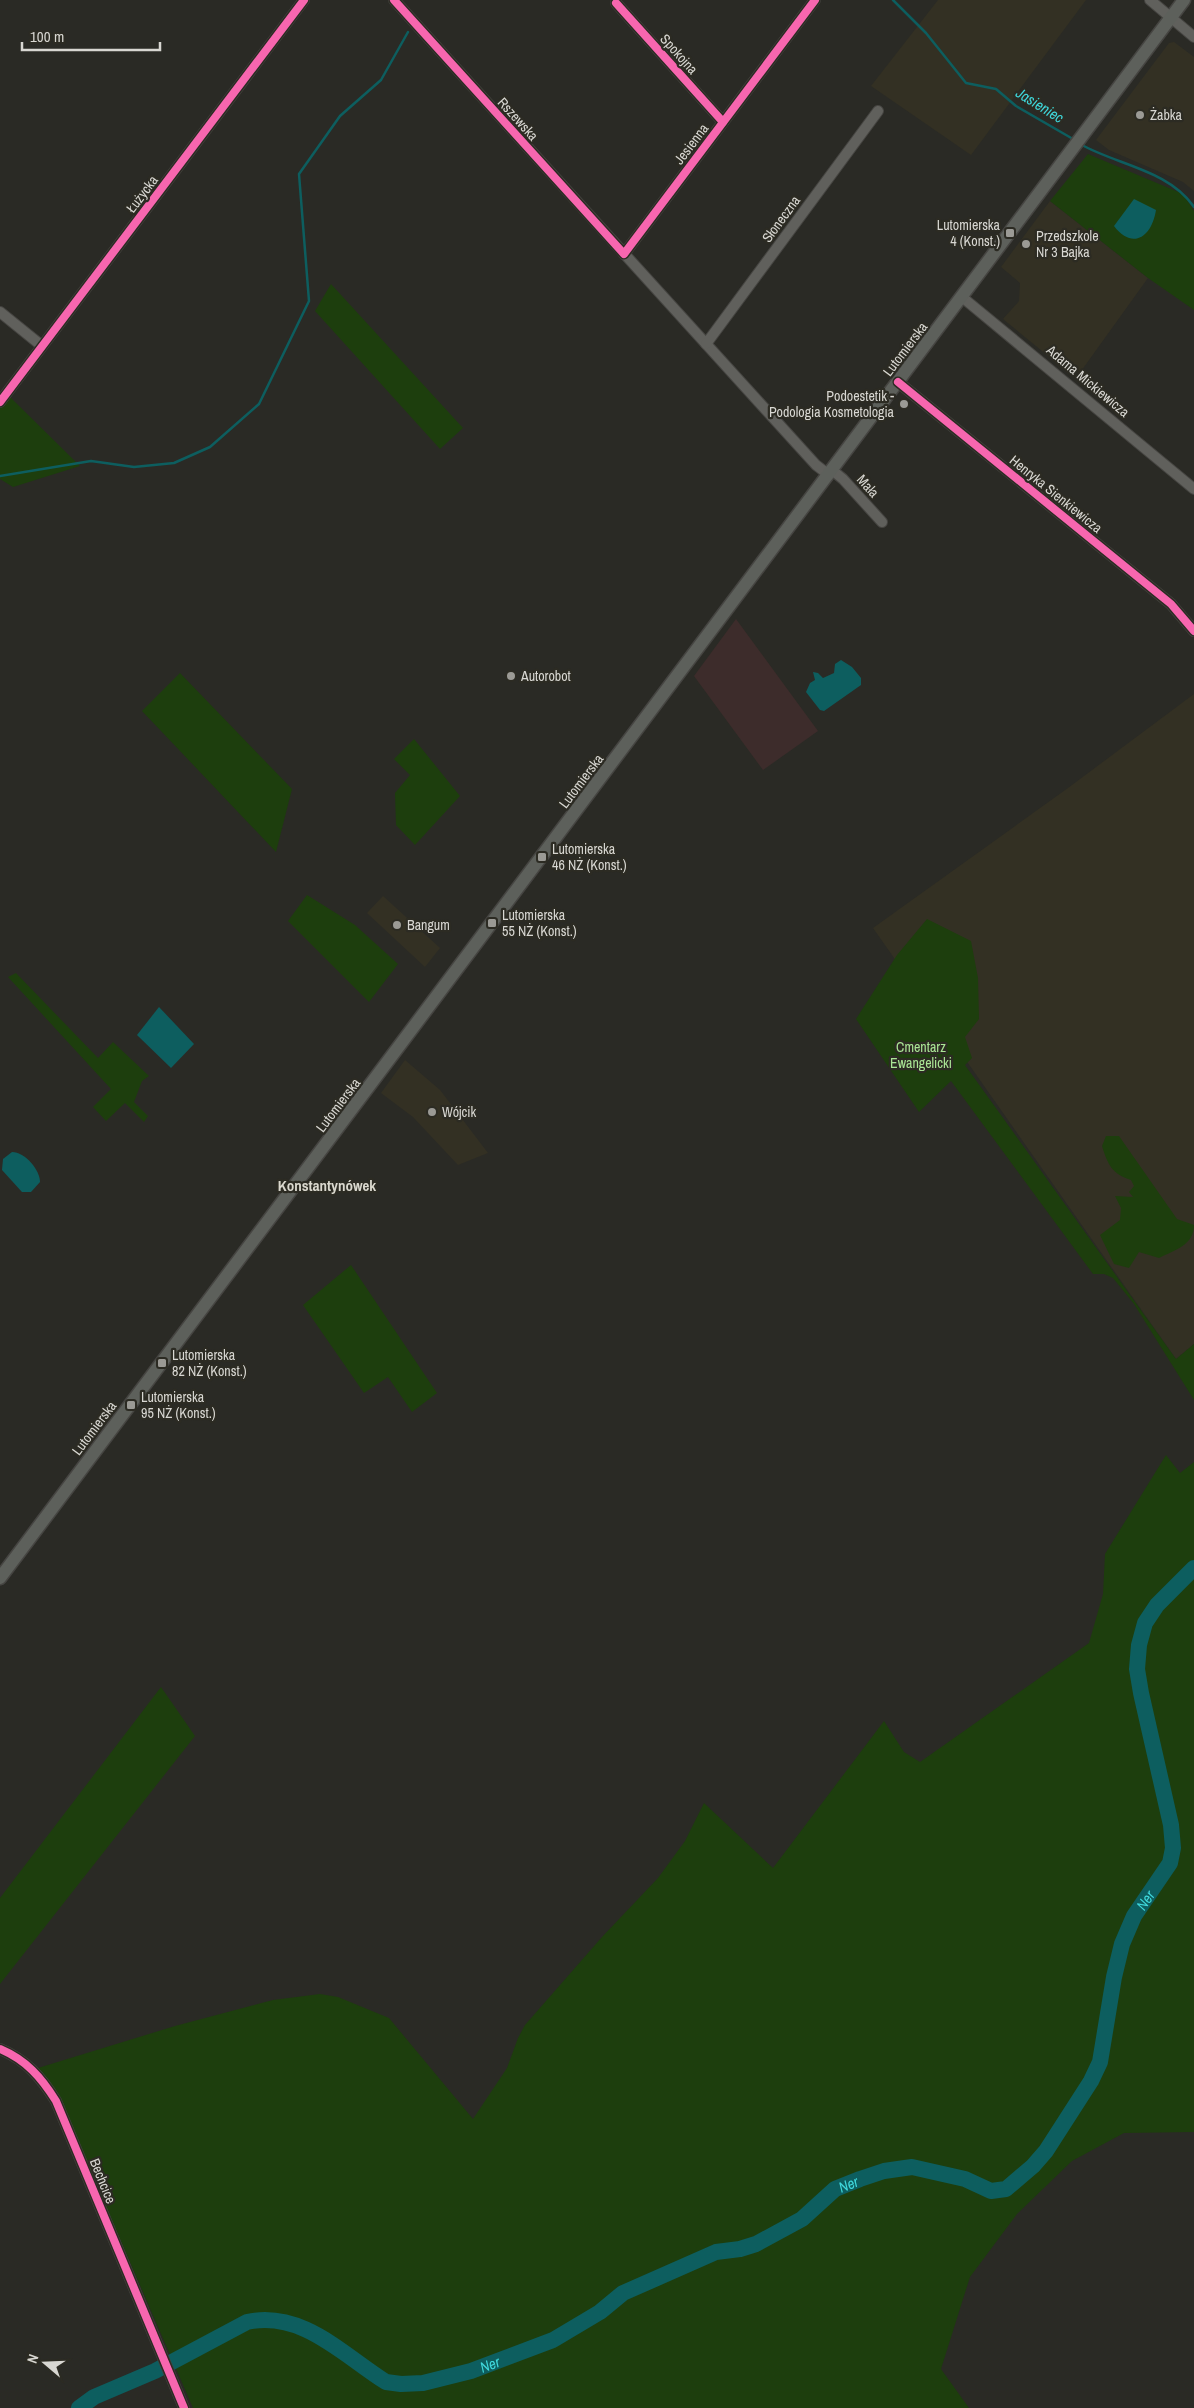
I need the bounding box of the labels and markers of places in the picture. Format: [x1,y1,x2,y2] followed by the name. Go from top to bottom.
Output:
[1150,106,1183,124] place label: Żabka
[1134,109,1146,121] marker: Żabka
[937,216,1001,250] place label: Lutomierska 4 (Konst.)
[1004,227,1016,239] marker: Lutomierska 4 (Konst.)
[1036,227,1099,261] place label: Przedszkole Nr 3 Bajka
[1020,238,1032,250] marker: Przedszkole Nr 3 Bajka
[769,387,895,421] place label: Podoestetik - Podologia Kosmetologia
[898,398,910,410] marker: Podoestetik - Podologia Kosmetologia
[520,667,571,685] place label: Autorobot
[505,670,517,682] marker: Autorobot
[552,840,627,874] place label: Lutomierska 46 NŻ (Konst.)
[536,851,548,863] marker: Lutomierska 46 NŻ (Konst.)
[502,906,577,940] place label: Lutomierska 55 NŻ (Konst.)
[407,916,450,934] place label: Bangum
[486,917,498,929] marker: Lutomierska 55 NŻ (Konst.)
[391,919,403,931] marker: Bangum
[442,1103,477,1121] place label: Wójcik
[426,1106,438,1118] marker: Wójcik
[172,1346,247,1380] place label: Lutomierska 82 NŻ (Konst.)
[156,1357,168,1369] marker: Lutomierska 82 NŻ (Konst.)
[141,1388,216,1422] place label: Lutomierska 95 NŻ (Konst.)
[125,1399,137,1411] marker: Lutomierska 95 NŻ (Konst.)

